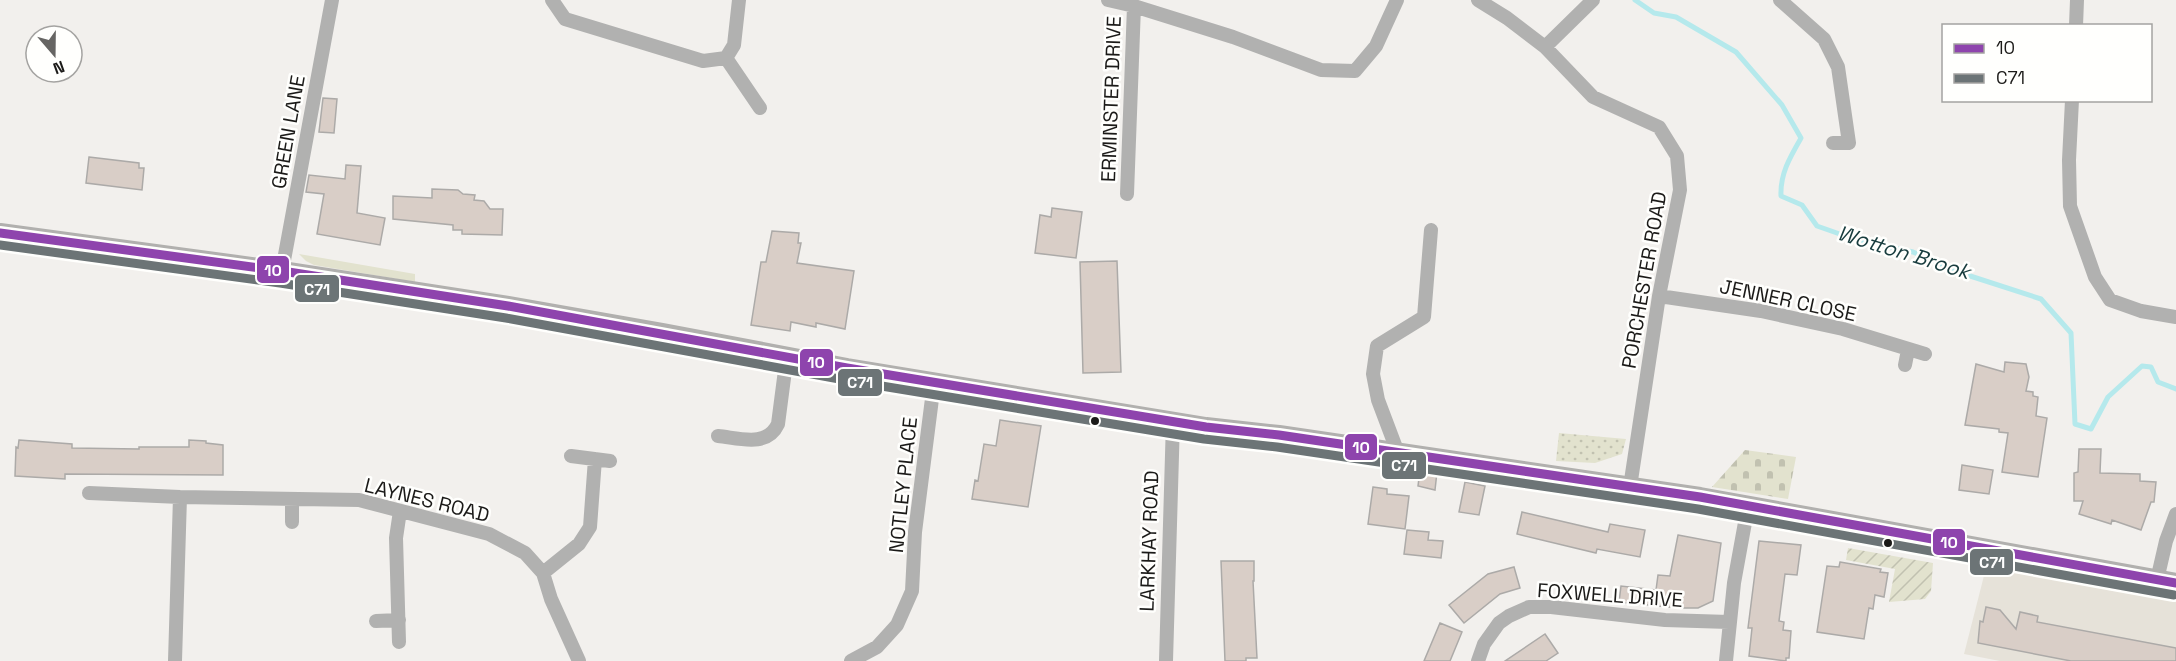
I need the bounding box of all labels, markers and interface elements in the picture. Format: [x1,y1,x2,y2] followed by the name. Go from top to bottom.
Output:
[1095,16,1127,182] street label: ERMINSTER DRIVE
[24,24,84,84] north arrow
[1942,24,2152,102] legend
[1996,36,2015,59] text: 10
[50,56,68,79] text: N
[1996,66,2025,89] text: C71
[265,73,311,191] street label: GREEN LANE
[1616,189,1672,371] street label: PORCHESTER ROAD
[1834,219,1976,286] water label: Wotton Brook
[256,255,290,284] line badge: 10
[264,260,282,281] text: 10
[1717,273,1859,327] street label: JENNER CLOSE
[294,274,340,303] line badge: C71
[304,279,330,300] text: C71
[799,348,834,377] line badge: 10
[807,352,825,373] text: 10
[837,368,883,397] line badge: C71
[847,372,873,393] text: C71
[1089,415,1101,427] unlabelled marker
[883,416,923,554] street label: NOTLEY PLACE
[1344,433,1378,461] line badge: 10
[1352,437,1370,458] text: 10
[1381,451,1427,480] line badge: C71
[1391,455,1417,476] text: C71
[1134,470,1164,612] street label: LARKHAY ROAD
[362,472,492,528] street label: LAYNES ROAD
[1932,528,1966,556] line badge: 10
[1940,532,1958,553] text: 10
[1882,537,1894,549] unlabelled marker
[1969,548,2014,576] line badge: C71
[1979,552,2005,573] text: C71
[1536,577,1684,613] street label: FOXWELL DRIVE

